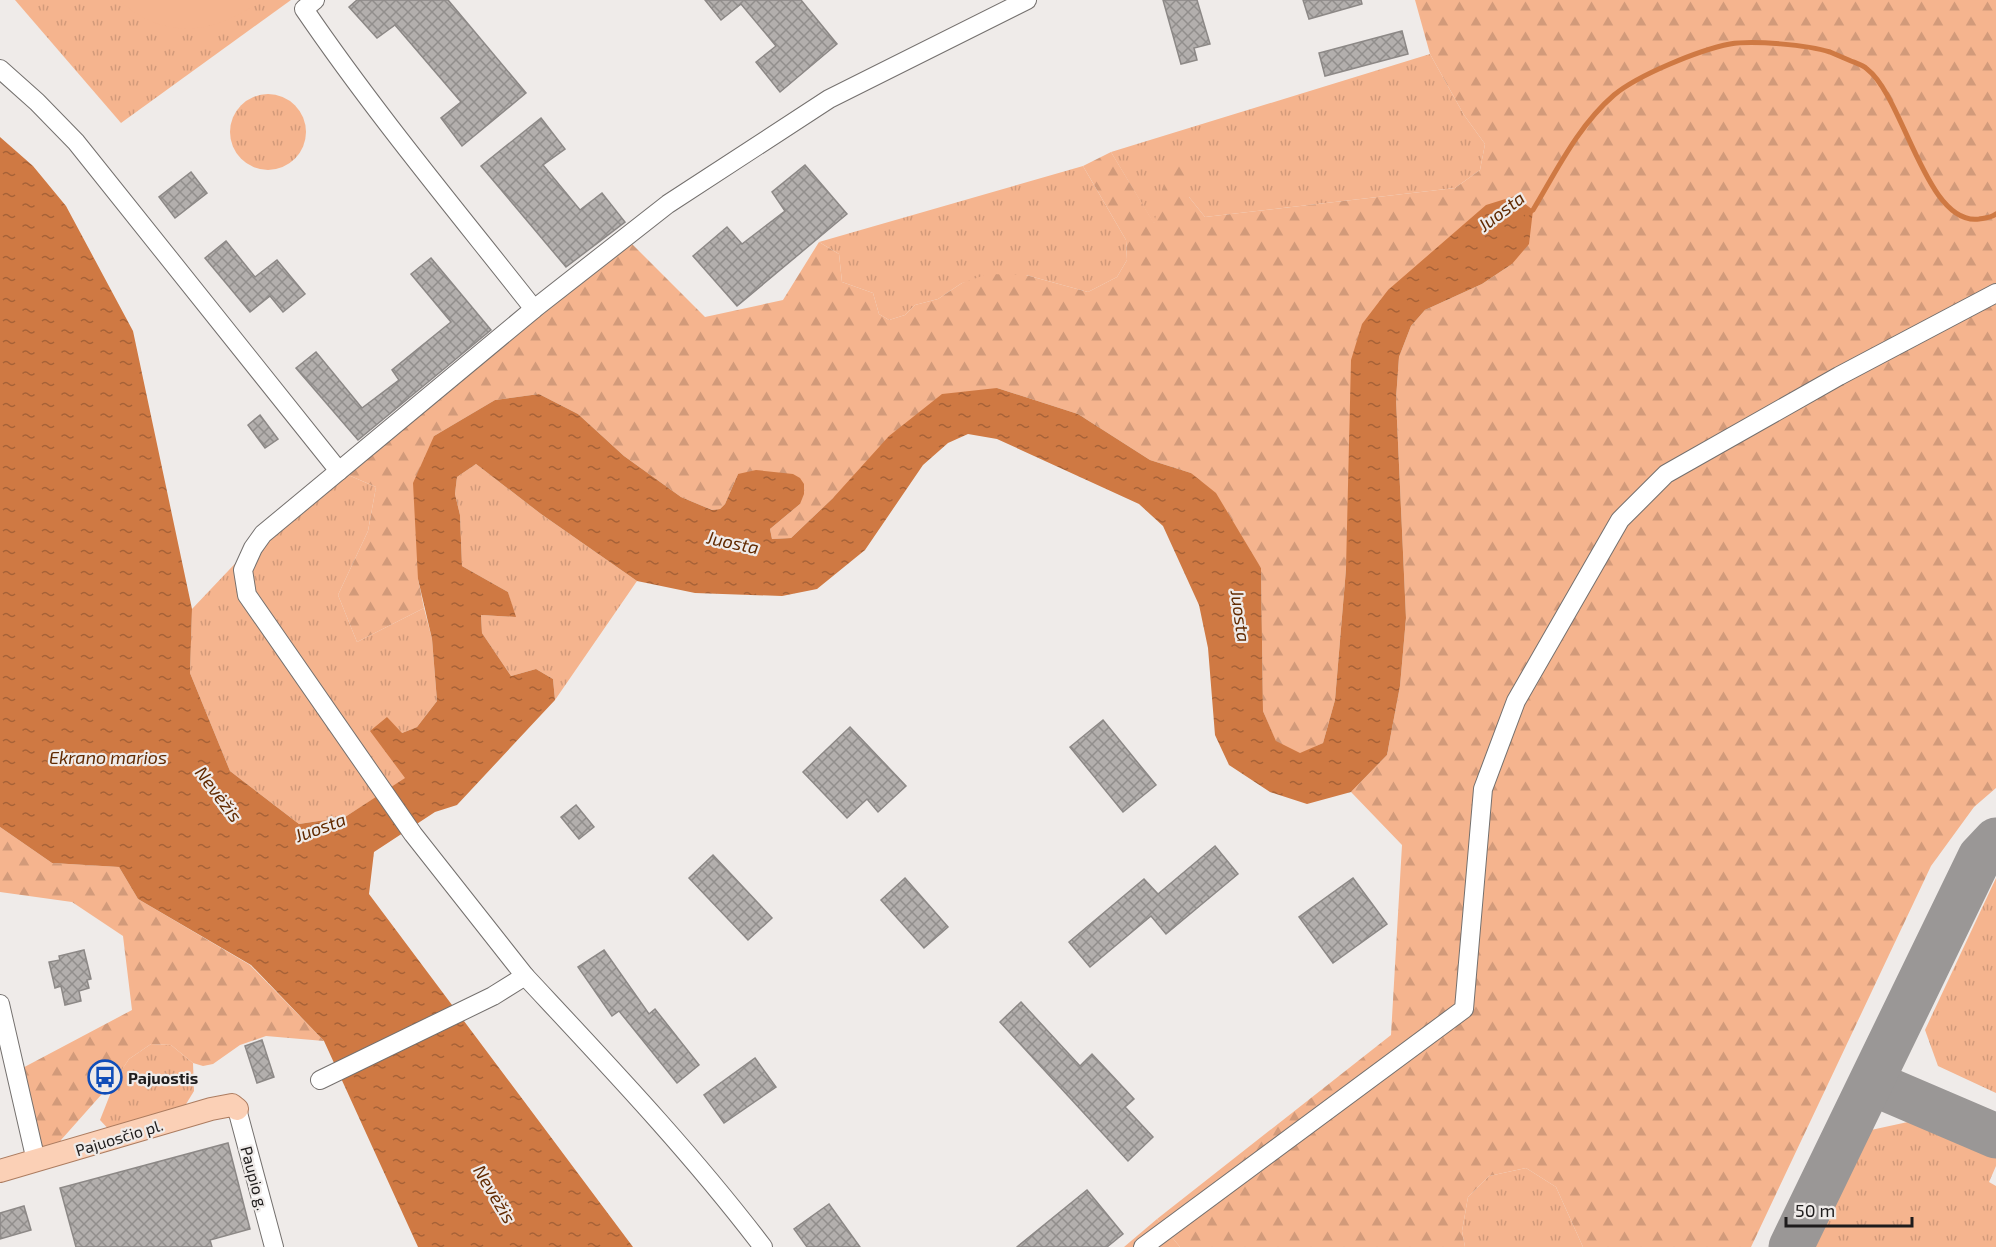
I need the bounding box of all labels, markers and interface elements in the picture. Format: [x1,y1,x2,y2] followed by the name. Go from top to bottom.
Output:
[1473,186,1529,236] water label: Juosta
[704,526,761,558] water label: Juosta
[1226,587,1256,644] water label: Juosta
[49,746,167,768] water label: Ekrano marios
[191,762,247,826] water label: Nevėžis
[291,808,349,847] water label: Juosta
[87,1059,123,1095] bus stop icon: Pajuostis
[128,1068,198,1087] place label: Pajuostis
[73,1115,165,1160] street label: Pajuosčio pl.
[237,1144,273,1212] street label: Paupio g.
[469,1161,521,1227] water label: Nevėžis
[1786,1190,1912,1228] scale bar
[1795,1199,1835,1221] text: 50 m

